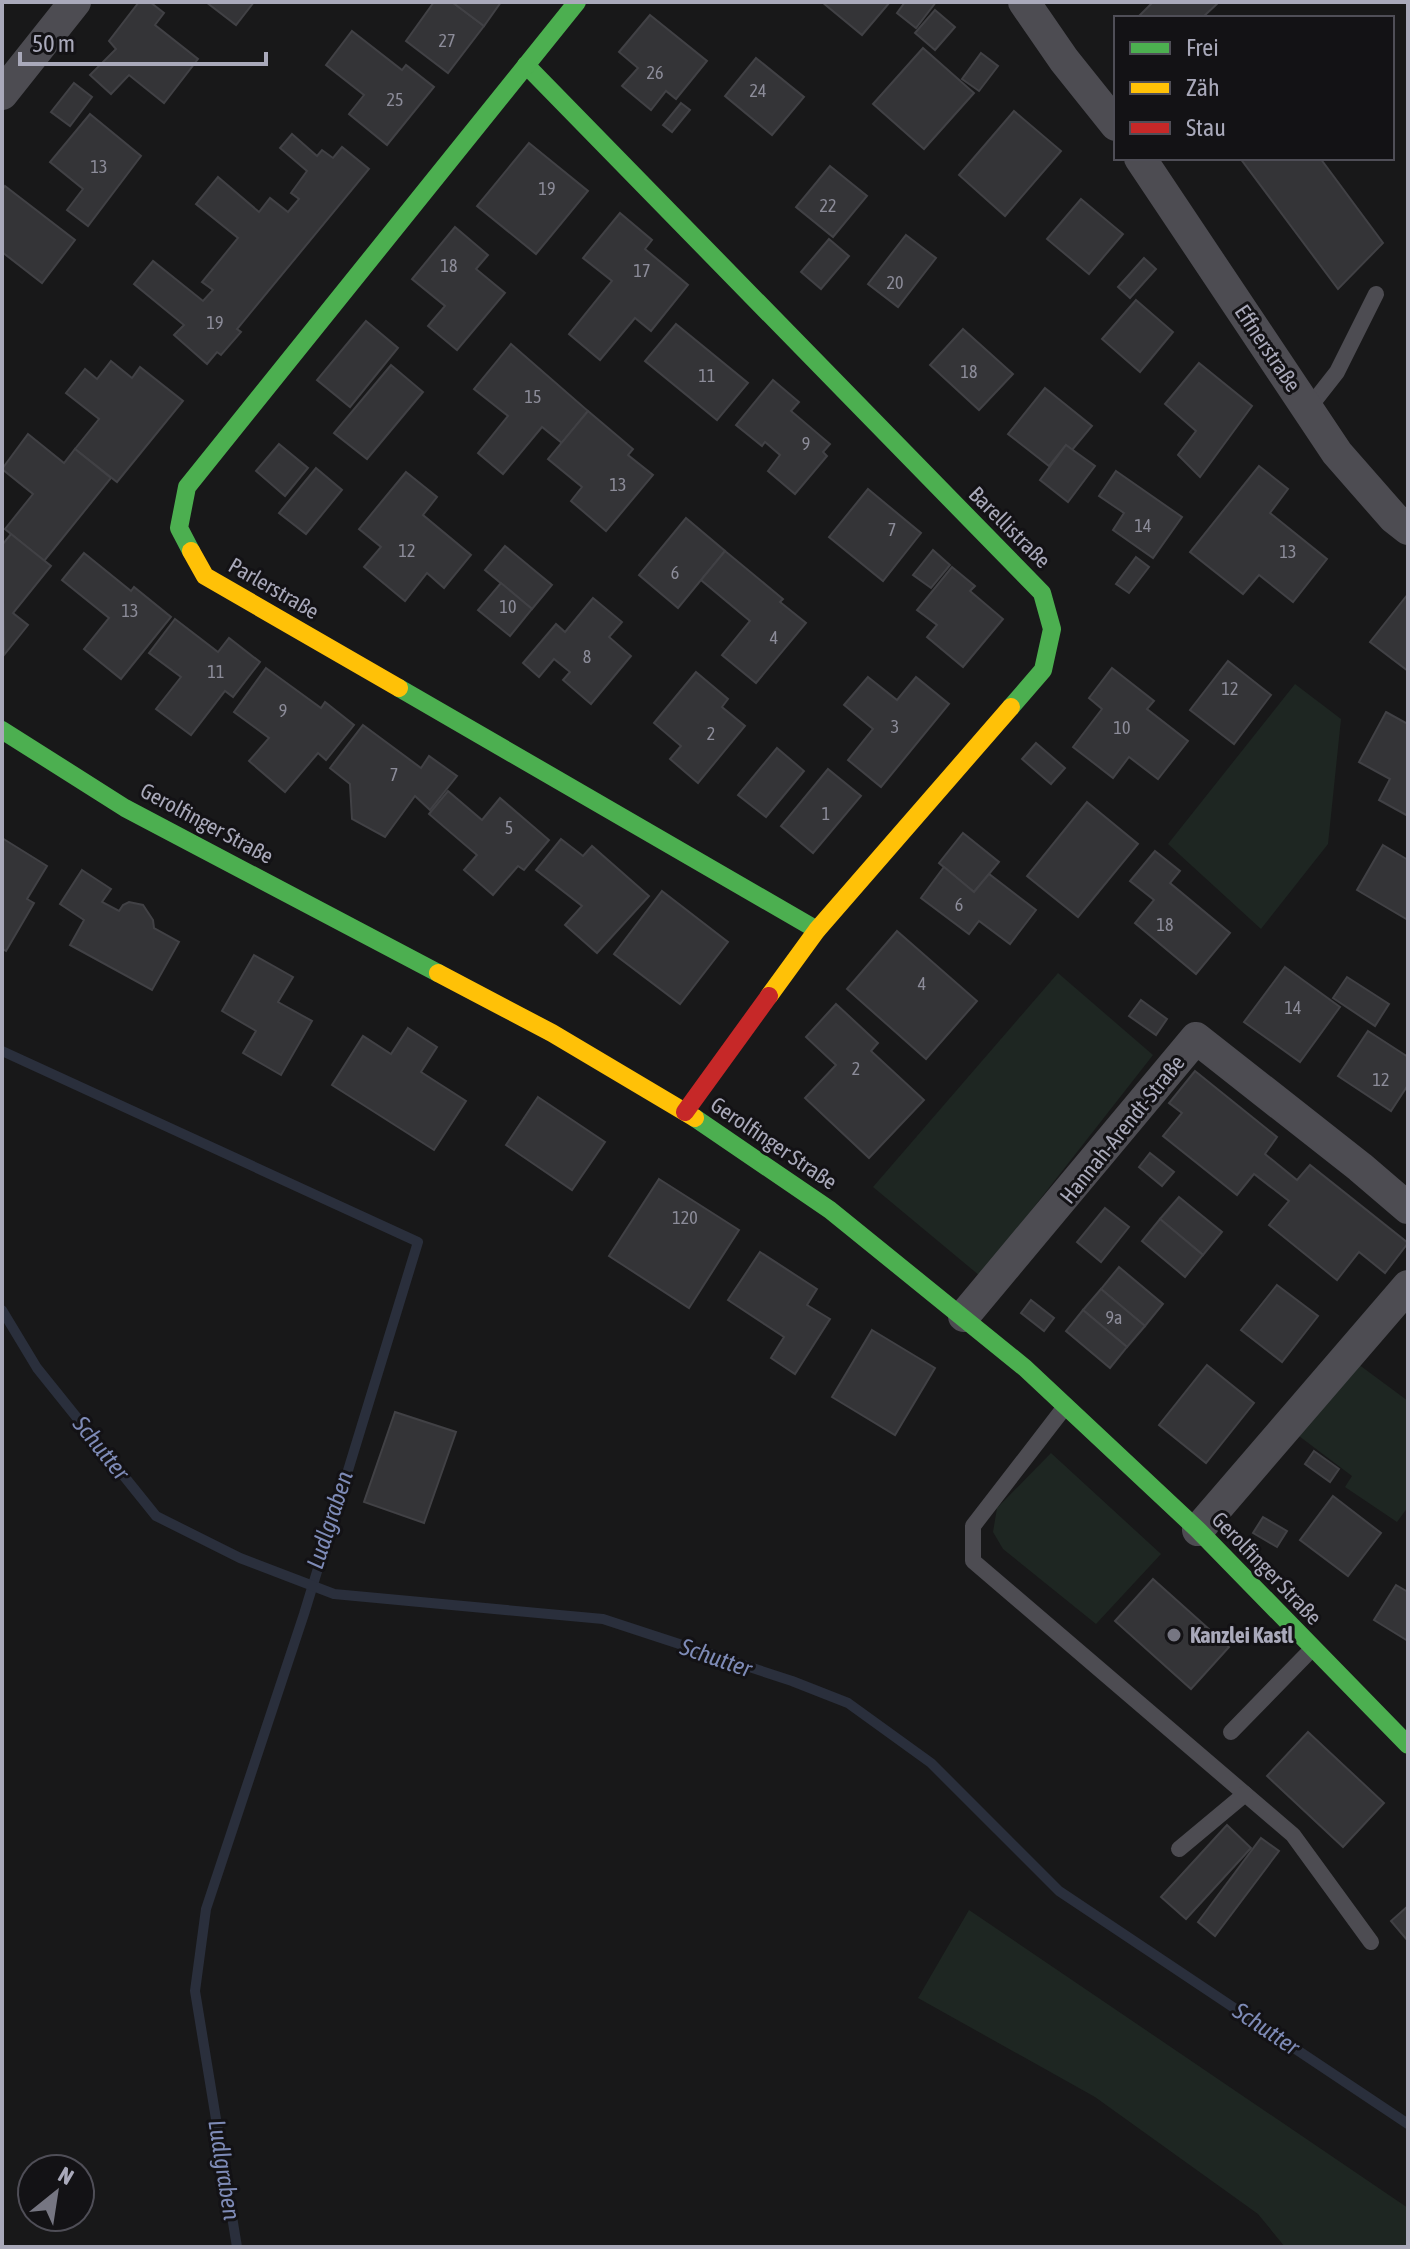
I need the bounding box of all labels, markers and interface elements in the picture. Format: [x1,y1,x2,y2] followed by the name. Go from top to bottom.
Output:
[20,16,266,66] scale bar
[1114,16,1394,160] legend
[32,30,75,57] text: 50 m
[439,30,455,51] house number: 27
[1186,34,1219,61] text: Frei
[647,62,663,83] house number: 26
[1186,74,1220,101] text: Zäh
[750,80,766,101] house number: 24
[387,89,403,110] house number: 25
[1186,114,1226,141] text: Stau
[91,156,107,177] house number: 13
[539,178,555,199] house number: 19
[820,195,836,216] house number: 22
[441,255,457,276] house number: 18
[634,260,650,281] house number: 17
[887,272,903,293] house number: 20
[1229,300,1307,396] street label: Effnerstraße
[207,312,223,333] house number: 19
[961,361,977,382] house number: 18
[699,365,715,386] house number: 11
[525,386,541,407] house number: 15
[802,433,810,454] house number: 9
[610,474,626,495] house number: 13
[964,481,1056,573] street label: Barellistraße
[1135,515,1151,536] house number: 14
[888,519,896,540] house number: 7
[399,540,415,561] house number: 12
[1280,541,1296,562] house number: 13
[224,552,324,624] street label: Parlerstraße
[671,562,679,583] house number: 6
[500,596,516,617] house number: 10
[122,600,138,621] house number: 13
[770,627,778,648] house number: 4
[583,646,591,667] house number: 8
[208,661,224,682] house number: 11
[1222,678,1238,699] house number: 12
[279,700,287,721] house number: 9
[891,716,899,737] house number: 3
[1114,717,1130,738] house number: 10
[707,723,715,744] house number: 2
[390,764,398,785] house number: 7
[136,777,278,869] street label: Gerolfinger Straße
[822,803,830,824] house number: 1
[505,817,513,838] house number: 5
[955,894,963,915] house number: 6
[1157,914,1173,935] house number: 18
[918,973,926,994] house number: 4
[1285,997,1301,1018] house number: 14
[1054,1050,1190,1208] street label: Hannah-Arendt-Straße
[852,1058,860,1079] house number: 2
[1373,1069,1389,1090] house number: 12
[706,1091,842,1195] street label: Gerolfinger Straße
[672,1207,698,1228] house number: 120
[1106,1307,1122,1328] house number: 9a
[67,1410,136,1486] water label: Schutter
[301,1467,358,1572] water label: Ludlgraben
[1207,1506,1327,1630] street label: Gerolfinger Straße
[1190,1622,1295,1648] place label: Kanzlei Kastl
[1165,1626,1183,1644] marker: Kanzlei Kastl
[676,1632,756,1683] water label: Schutter
[1227,1996,1305,2061] water label: Schutter
[203,2118,246,2222] water label: Ludlgraben
[16,2153,96,2233] north arrow
[54,2161,78,2190] text: N

